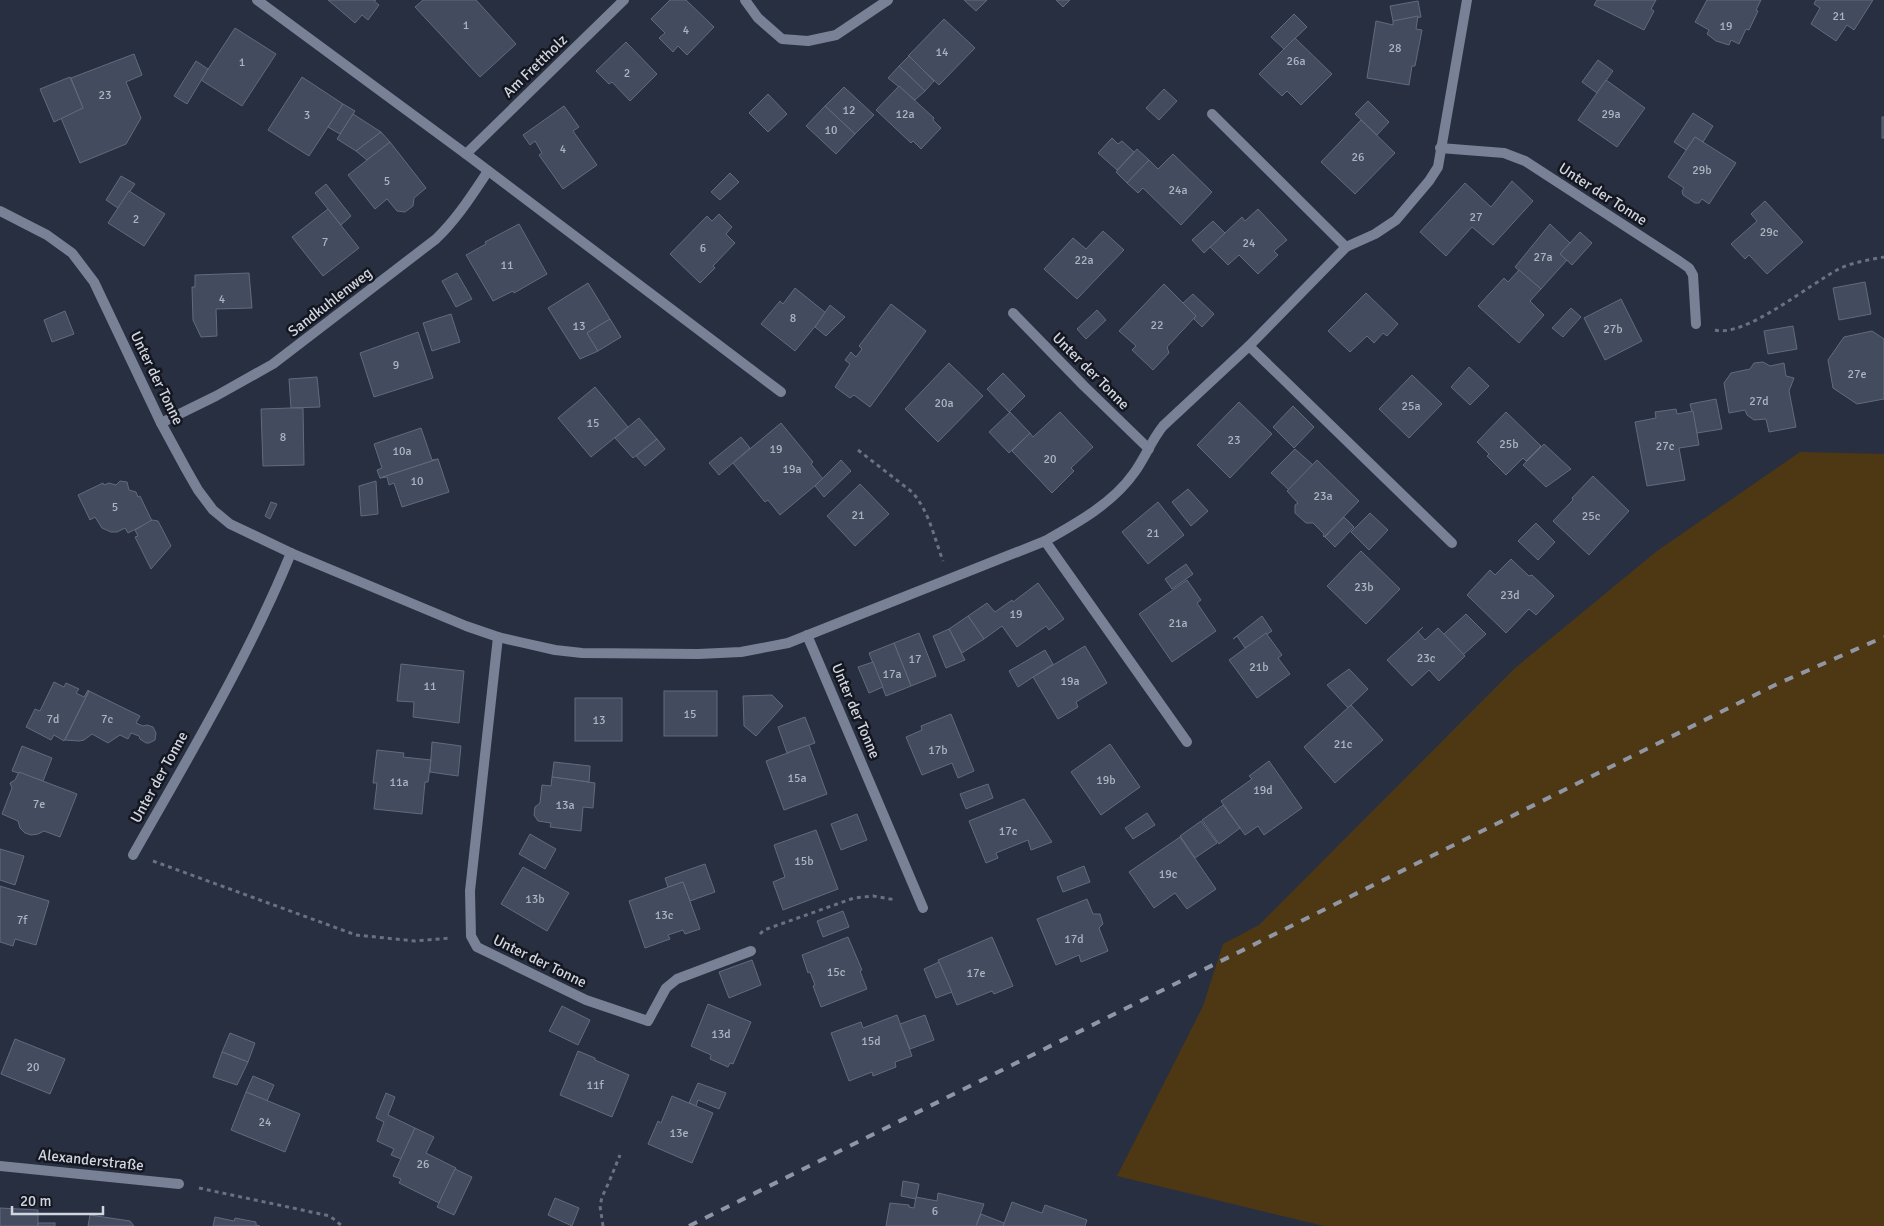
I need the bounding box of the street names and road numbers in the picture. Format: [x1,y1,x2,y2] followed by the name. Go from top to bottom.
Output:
[499,31,571,101] street label: Am Frettholz
[1555,159,1651,229] street label: Unter der Tonne
[284,264,376,340] street label: Sandkuhlenweg
[127,328,187,428] street label: Unter der Tonne
[1049,329,1133,413] street label: Unter der Tonne
[828,661,884,761] street label: Unter der Tonne
[126,728,192,826] street label: Unter der Tonne
[490,931,590,991] street label: Unter der Tonne
[37,1146,145,1174] street label: Alexanderstraße

